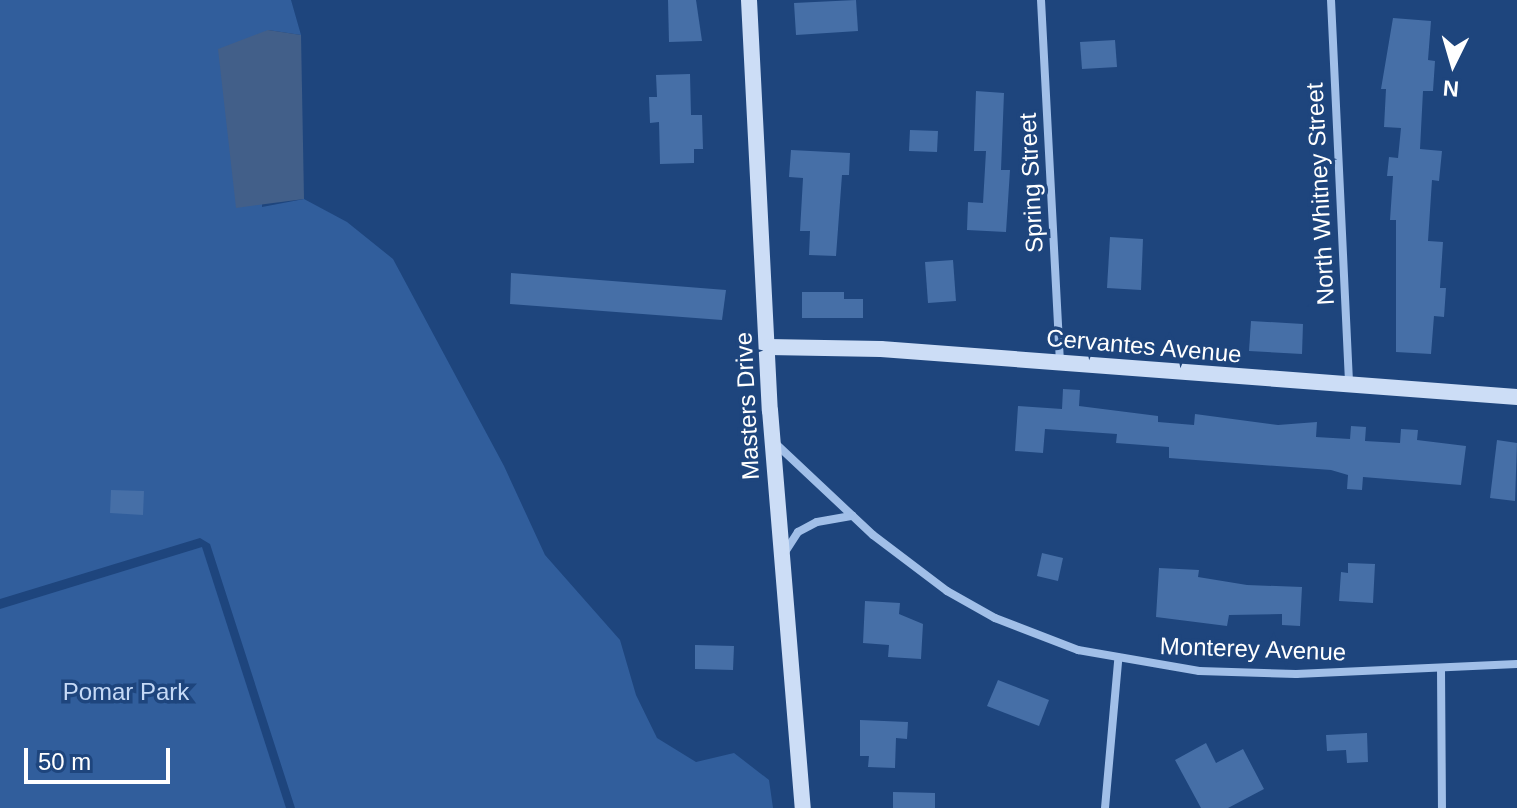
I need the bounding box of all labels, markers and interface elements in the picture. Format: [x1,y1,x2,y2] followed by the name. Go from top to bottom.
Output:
[1413,24,1493,104] north arrow
[1442,75,1460,102] text: N
[1300,82,1340,306] street label: North Whitney Street
[1013,112,1049,254] street label: Spring Street
[1045,323,1243,369] street label: Cervantes Avenue
[729,331,765,481] street label: Masters Drive
[1159,631,1347,667] street label: Monterey Avenue
[63,678,189,706] park label: Pomar Park
[28,732,174,782] scale bar
[38,748,91,775] text: 50 m

